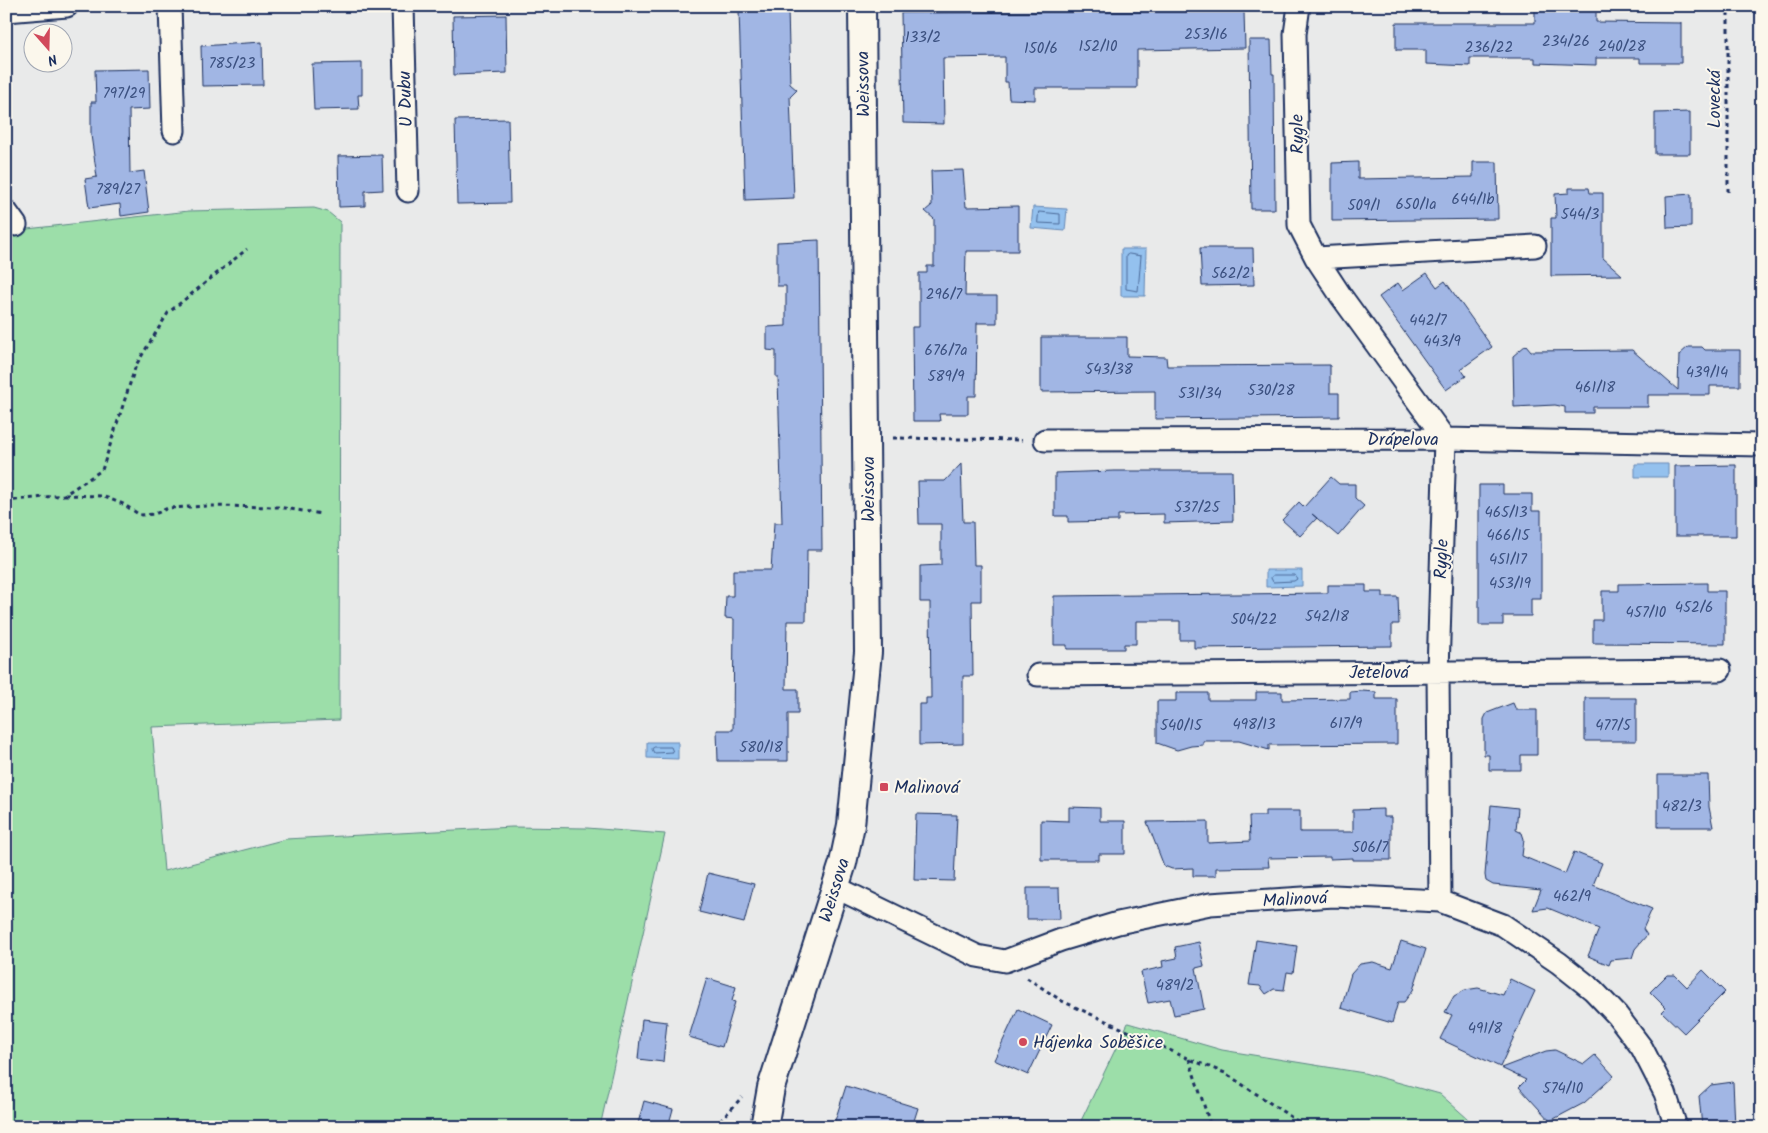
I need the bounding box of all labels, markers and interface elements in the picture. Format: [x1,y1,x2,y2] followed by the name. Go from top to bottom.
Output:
[22,22,72,72] north arrow
[1184,23,1228,47] house number: 253/16
[905,26,941,50] house number: 133/2
[1542,30,1590,54] house number: 234/26
[1078,35,1118,59] house number: 152/10
[1598,35,1647,59] house number: 240/28
[1465,36,1513,60] house number: 236/22
[1024,37,1058,61] house number: 150/6
[44,47,60,71] text: N
[849,51,880,117] street label: Weissova
[209,52,256,76] house number: 785/23
[1701,68,1730,128] street label: Lovecká
[391,70,422,128] street label: U Dubu
[103,82,146,106] house number: 797/29
[1284,114,1313,154] street label: Rygle
[96,178,141,202] house number: 789/27
[1452,188,1495,212] house number: 644/1b
[1396,193,1436,217] house number: 650/1a
[1348,194,1381,218] house number: 509/1
[1561,203,1600,227] house number: 544/3
[1211,262,1251,286] house number: 562/2
[926,283,963,307] house number: 296/7
[1409,309,1448,333] house number: 442/7
[1423,330,1462,354] house number: 443/9
[925,339,967,363] house number: 676/7a
[1085,358,1134,382] house number: 543/38
[1686,361,1728,385] house number: 439/14
[927,365,965,389] house number: 589/9
[1575,376,1616,400] house number: 461/18
[1247,379,1296,403] house number: 530/28
[1178,382,1222,406] house number: 531/34
[1367,426,1439,455] street label: Drápelova
[855,456,884,522] street label: Weissova
[1174,496,1221,520] house number: 537/25
[1484,501,1528,525] house number: 465/13
[1486,524,1530,548] house number: 466/15
[1427,539,1458,580] street label: Rygle
[1489,548,1528,572] house number: 451/17
[1489,572,1532,596] house number: 453/19
[1675,596,1713,620] house number: 452/6
[1626,601,1667,625] house number: 457/10
[1305,605,1350,629] house number: 542/18
[1231,608,1277,632] house number: 504/22
[1349,659,1411,688] street label: Jetelová
[1330,712,1363,736] house number: 617/9
[1232,713,1276,737] house number: 498/13
[1160,714,1203,738] house number: 540/15
[1595,714,1632,738] house number: 477/5
[739,736,784,760] house number: 580/18
[894,774,961,803] place label: Malinová
[878,781,890,793] marker: Malinová
[1662,795,1702,819] house number: 482/3
[1352,836,1389,860] house number: 506/7
[812,855,859,926] street label: Weissova
[1262,884,1330,917] street label: Malinová
[1553,885,1592,909] house number: 462/9
[1156,974,1194,998] house number: 489/2
[1468,1017,1503,1041] house number: 491/8
[1033,1029,1163,1058] place label: Hájenka Soběšice
[1017,1036,1029,1048] marker: Hájenka Soběšice
[1543,1077,1584,1101] house number: 574/10

